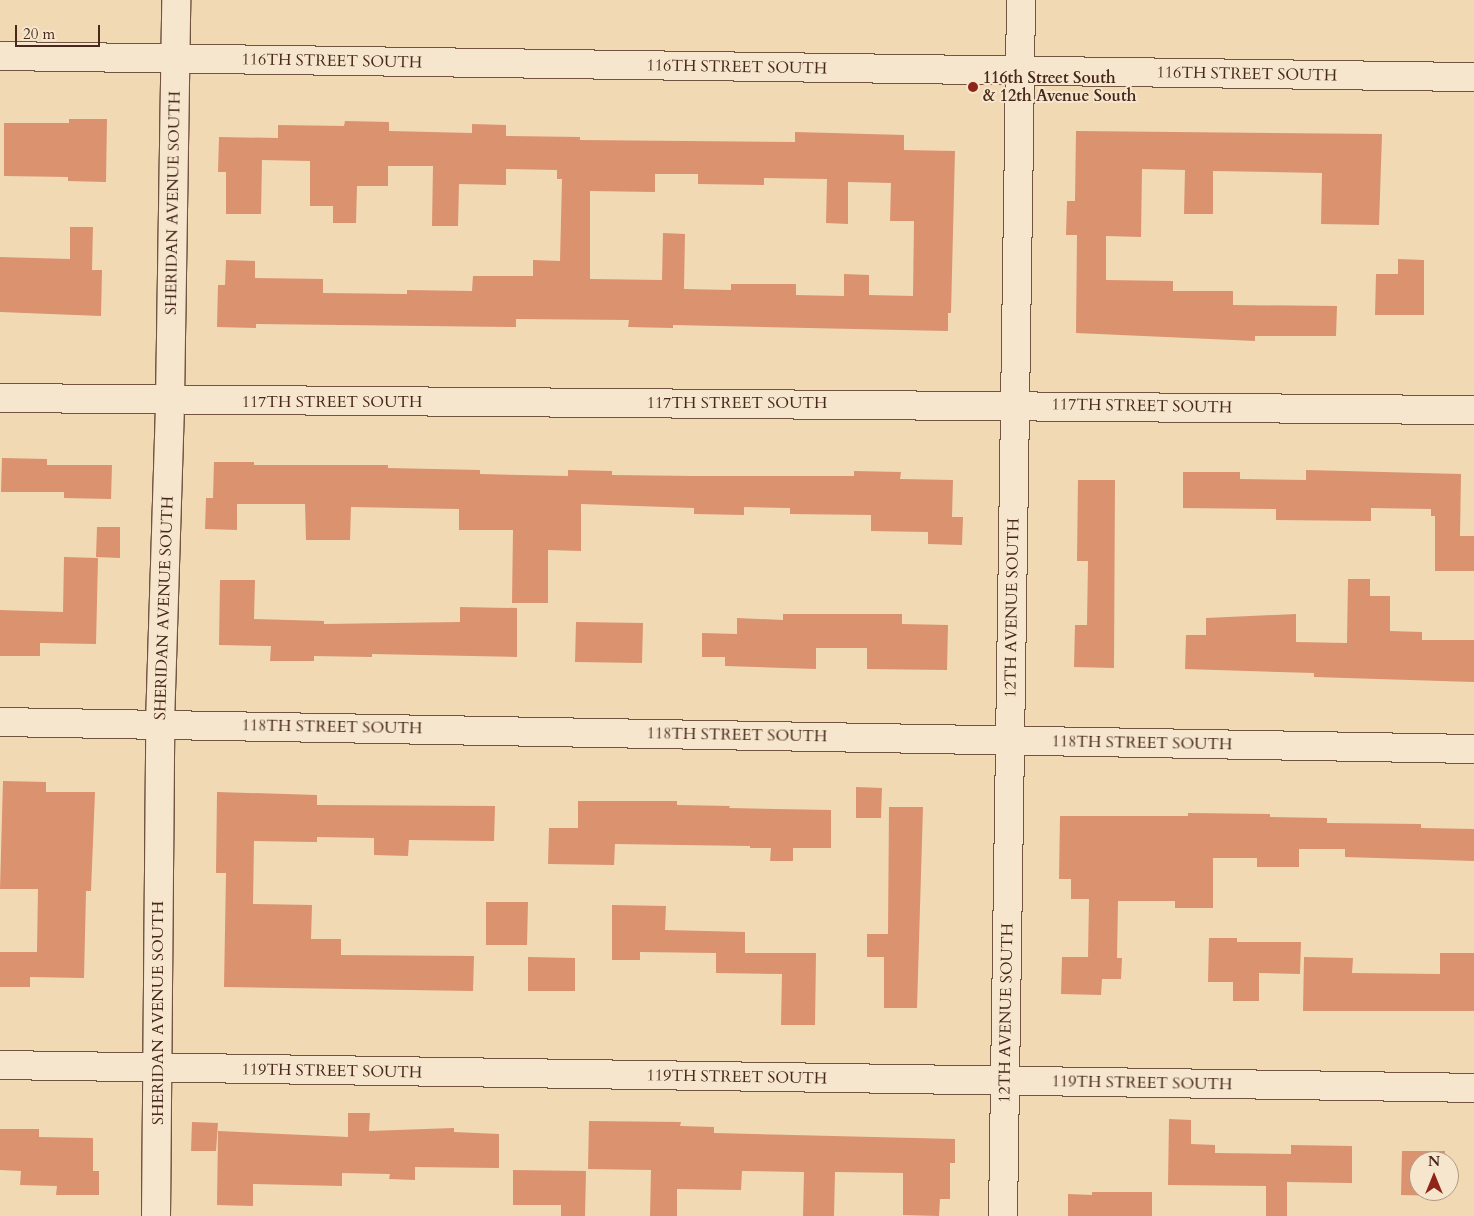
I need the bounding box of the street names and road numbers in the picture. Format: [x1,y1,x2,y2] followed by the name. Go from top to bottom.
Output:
[242,50,422,72] street label: 116TH STREET SOUTH
[647,56,827,78] street label: 116TH STREET SOUTH
[1157,63,1337,85] street label: 116TH STREET SOUTH
[161,91,185,315] street label: SHERIDAN AVENUE SOUTH
[242,392,422,412] street label: 117TH STREET SOUTH
[647,393,827,413] street label: 117TH STREET SOUTH
[1052,395,1232,417] street label: 117TH STREET SOUTH
[150,496,178,720] street label: SHERIDAN AVENUE SOUTH
[1001,518,1023,698] street label: 12TH AVENUE SOUTH
[242,716,422,738] street label: 118TH STREET SOUTH
[647,724,827,746] street label: 118TH STREET SOUTH
[1052,732,1232,754] street label: 118TH STREET SOUTH
[148,901,168,1125] street label: SHERIDAN AVENUE SOUTH
[995,923,1017,1103] street label: 12TH AVENUE SOUTH
[242,1060,422,1082] street label: 119TH STREET SOUTH
[647,1066,827,1088] street label: 119TH STREET SOUTH
[1052,1072,1232,1094] street label: 119TH STREET SOUTH

